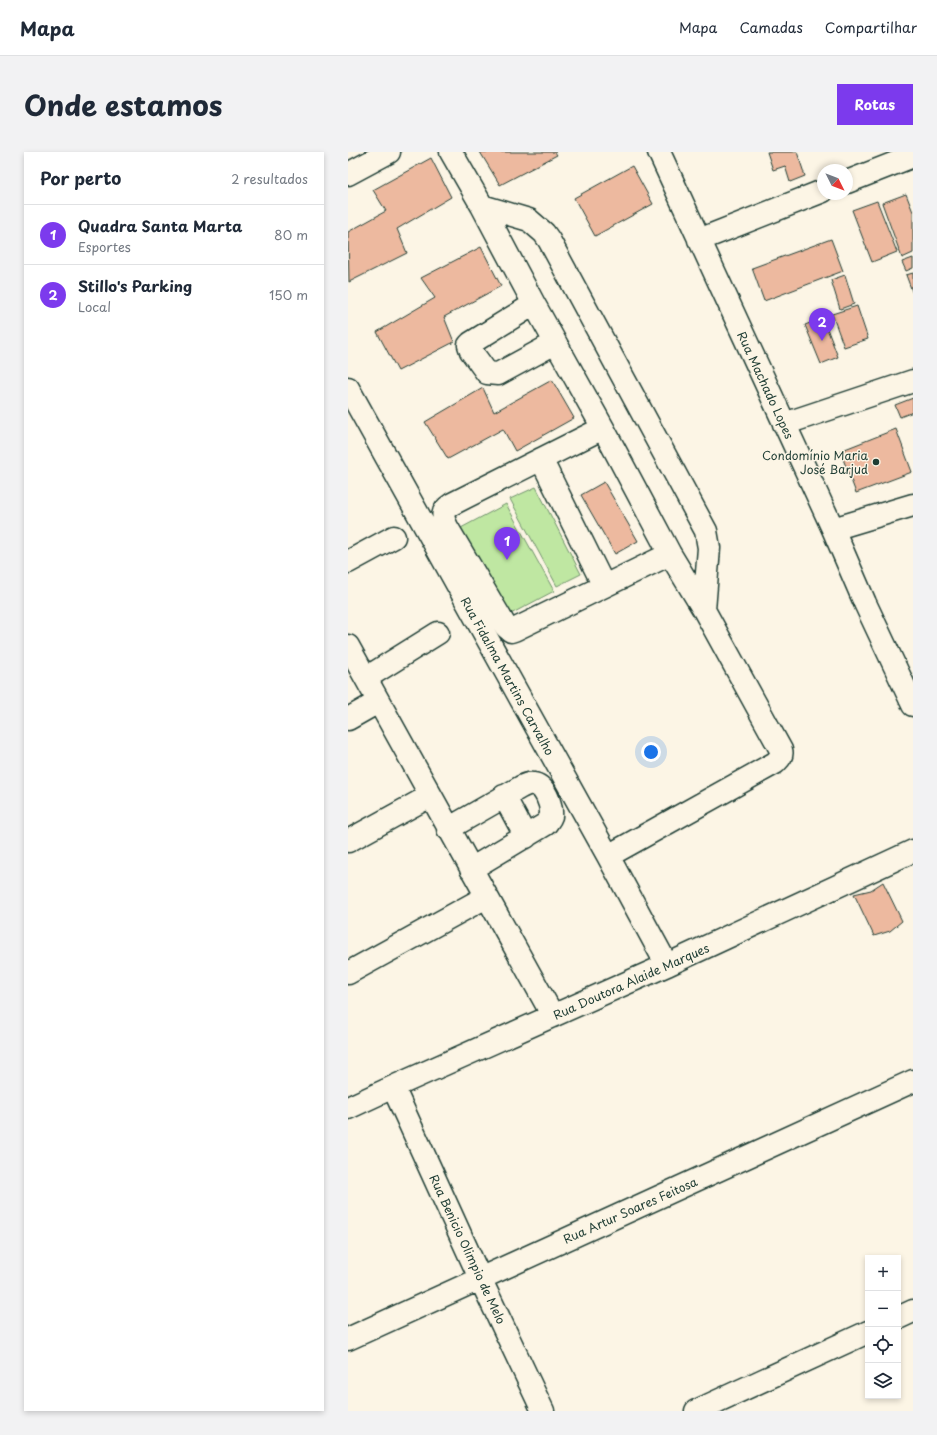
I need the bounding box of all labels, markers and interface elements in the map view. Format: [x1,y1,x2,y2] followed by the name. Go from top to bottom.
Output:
[20,14,75,42] text: Mapa
[679,17,717,38] text: Mapa
[739,17,803,38] text: Camadas
[825,17,917,38] text: Compartilhar
[24,83,223,126] text: Onde estamos
[837,84,913,125] button: Rotas
[817,164,853,200] north arrow
[40,165,121,191] text: Por perto
[231,169,308,188] text: 2 resultados
[78,214,243,237] text: Quadra Santa Marta
[50,225,56,244] text: 1
[274,225,308,244] text: 80 m
[78,237,131,256] text: Esportes
[78,274,192,297] text: Stillo's Parking
[48,285,58,304] text: 2
[269,285,308,304] text: 150 m
[78,297,111,316] text: Local
[809,308,835,341] pin: 2
[733,328,799,442] street label: Rua Machado Lopes
[762,446,868,478] place label: Condomínio Maria José Barjud
[871,457,881,467] marker: Condomínio Maria José Barjud
[494,527,520,560] pin: 1
[457,594,559,759] street label: Rua Fidalma Martins Carvalho
[641,742,661,762] your location
[550,938,712,1024] street label: Rua Doutora Alaide Marques
[425,1171,511,1327] street label: Rua Benicio Olimpio de Melo
[560,1172,700,1248] street label: Rua Artur Soares Feitosa
[865,1255,901,1399] map controls
[865,1255,901,1291] button: +
[865,1291,901,1327] button: −
[865,1327,901,1363] button: locate
[865,1363,901,1399] button: layers

